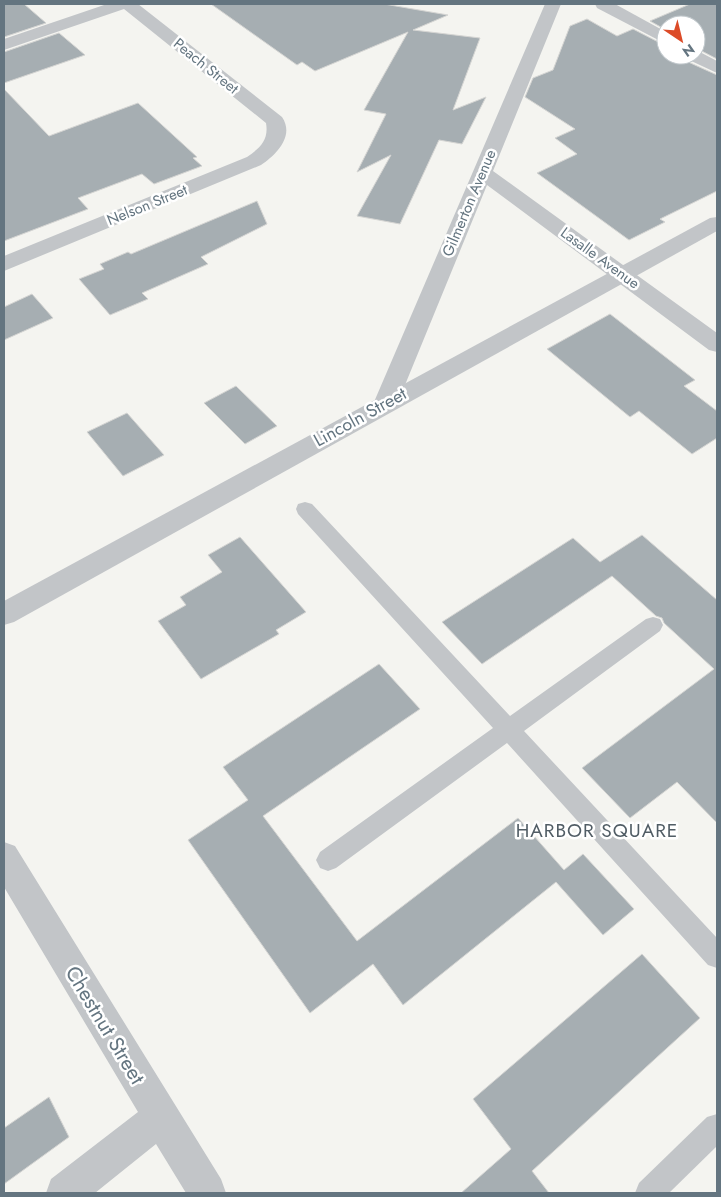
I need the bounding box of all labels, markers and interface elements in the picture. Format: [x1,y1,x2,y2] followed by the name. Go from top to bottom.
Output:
[656,15,706,65] north arrow
[169,33,244,99] street label: Peach Street
[678,39,699,62] text: N
[437,146,502,260] street label: Gilmerton Avenue
[103,179,191,231] street label: Nelson Street
[556,222,644,294] street label: Lasalle Avenue
[309,380,412,453] street label: Lincoln Street
[516,817,678,844] district label: HARBOR SQUARE
[58,960,152,1090] street label: Chestnut Street

